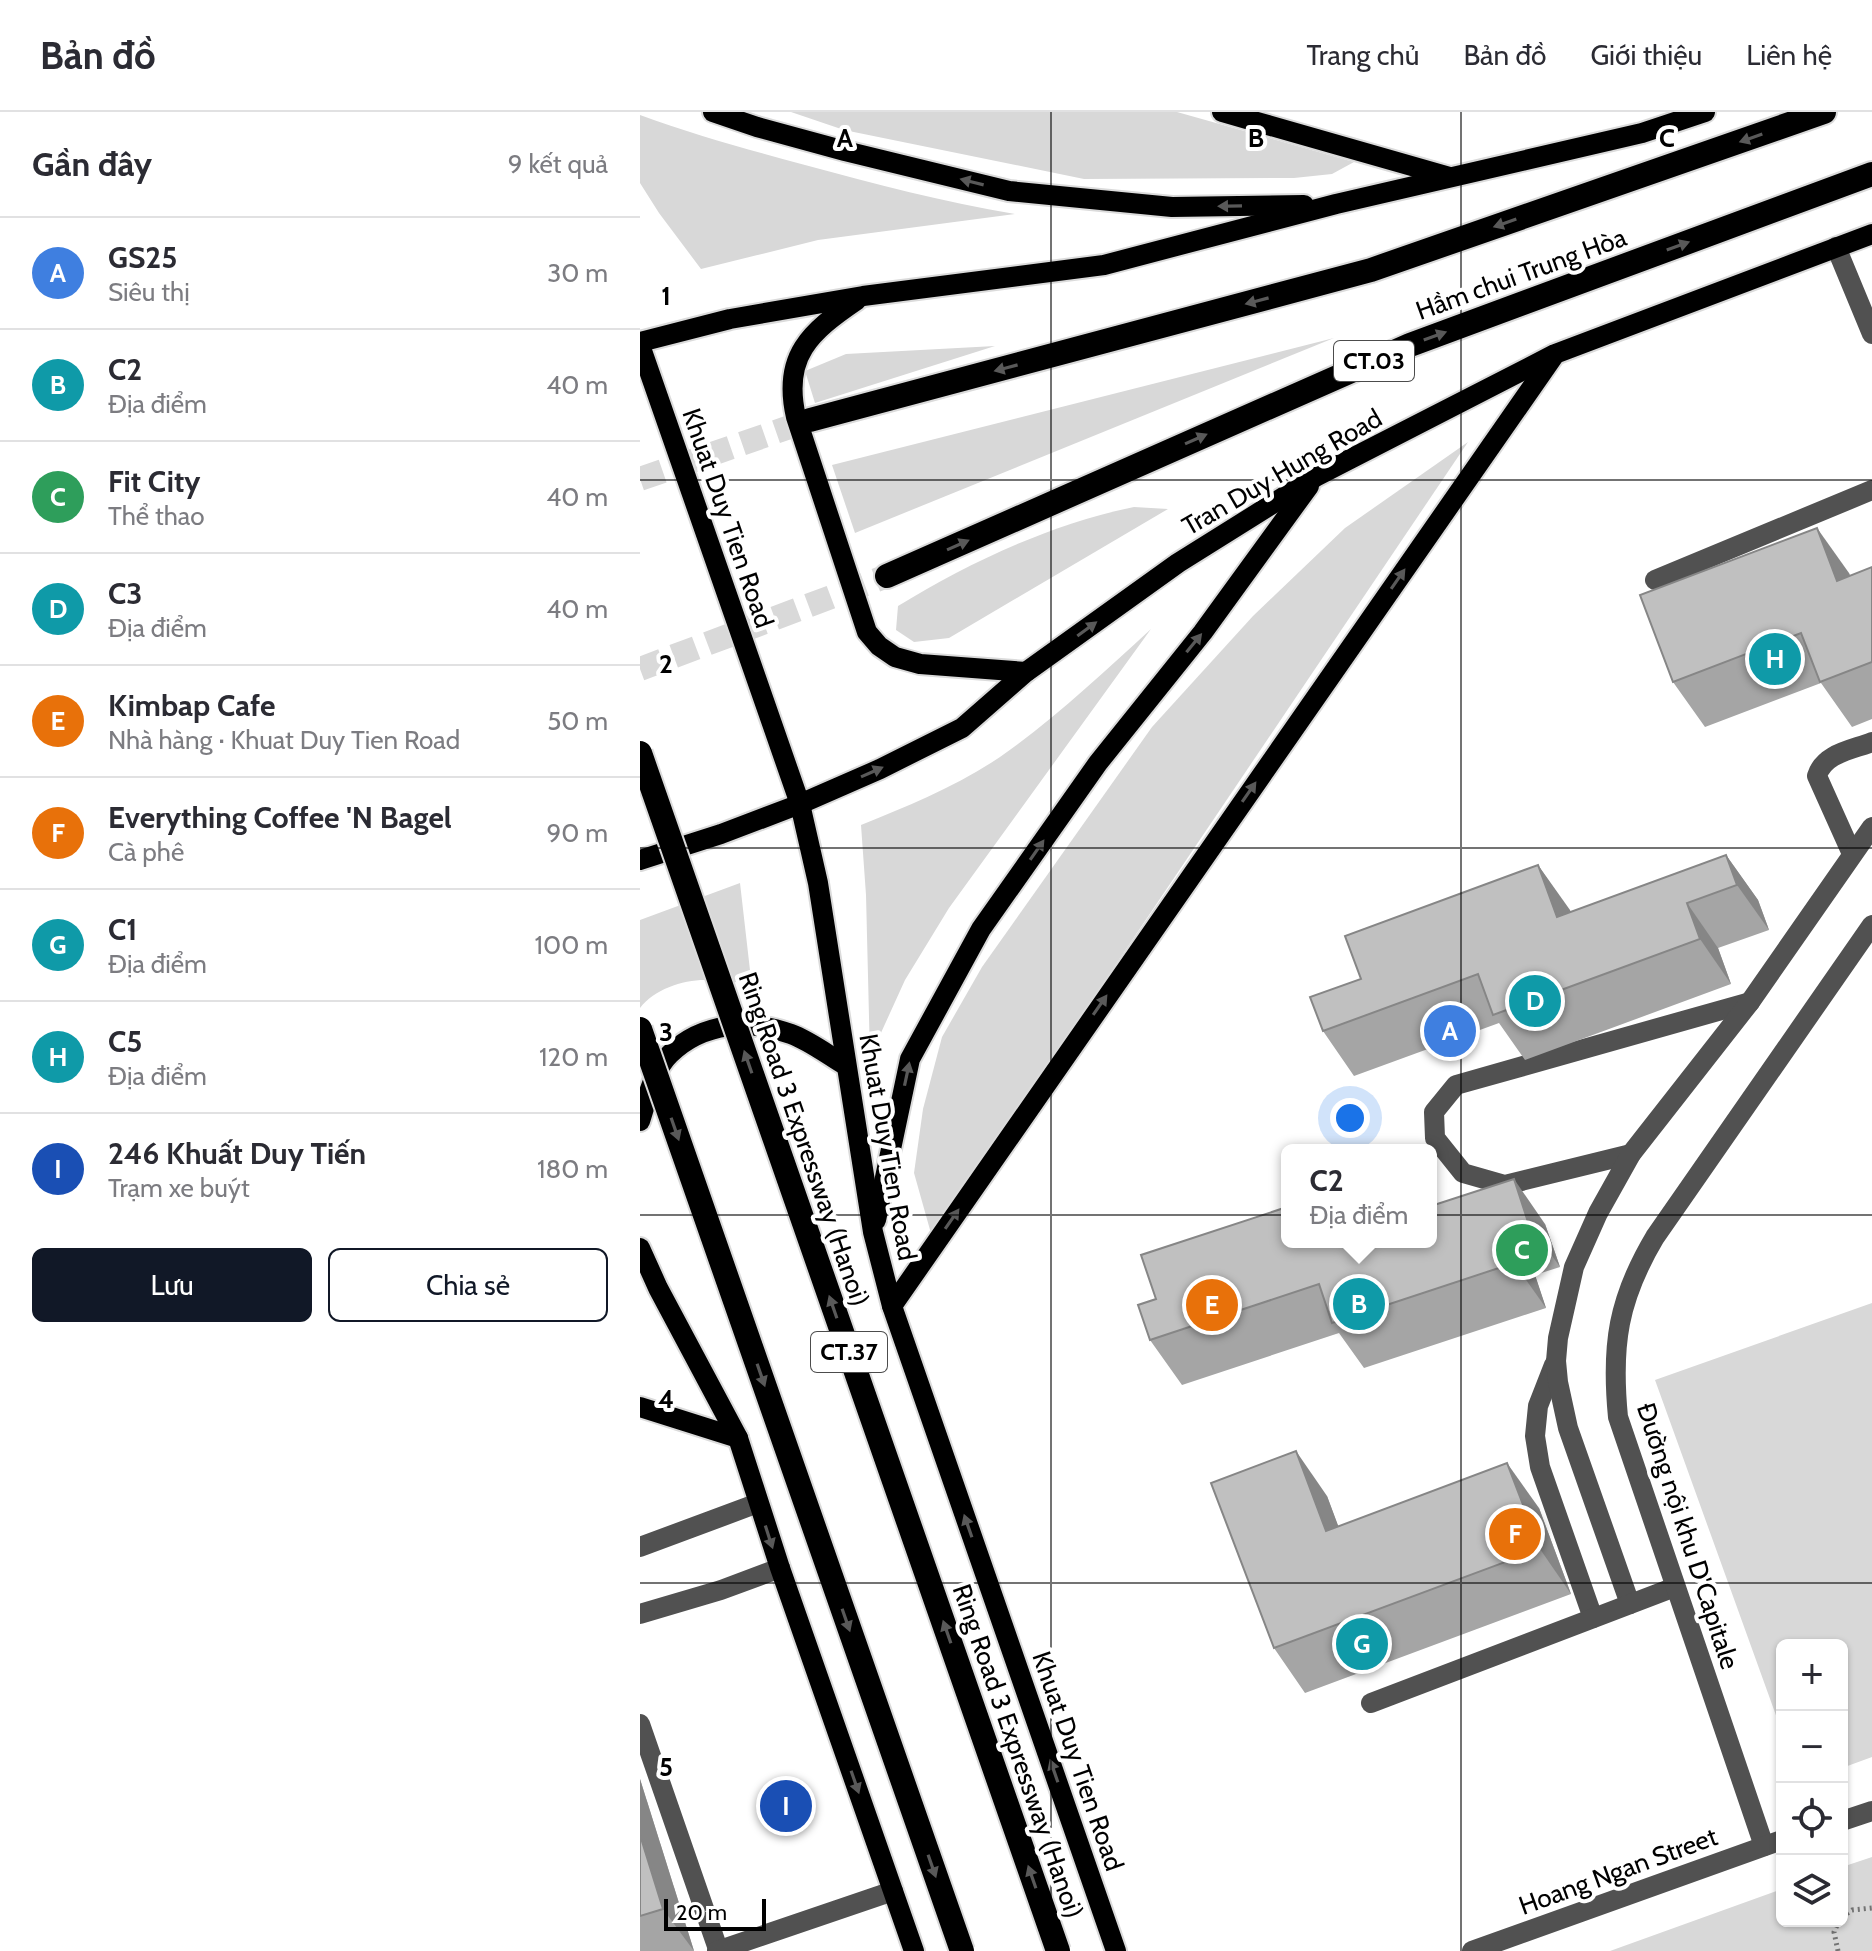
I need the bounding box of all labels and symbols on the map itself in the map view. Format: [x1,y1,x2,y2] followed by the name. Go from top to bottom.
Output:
[837,122,854,154] text: A
[1248,122,1264,154] text: B
[1659,122,1675,154] text: C
[1738,132,1762,144] one-way arrow
[959,175,984,188] one-way arrow
[1217,200,1242,212] one-way arrow
[1493,218,1517,230] one-way arrow
[1411,221,1631,327] street label: Hầm chui Trung Hòa
[1667,239,1691,252] one-way arrow
[661,280,671,312] text: 1
[1244,295,1269,307] one-way arrow
[1423,329,1447,342] one-way arrow
[1334,341,1414,381] road number: CT.03
[993,362,1018,374] one-way arrow
[1176,402,1388,542] street label: Tran Duy Hung Road
[675,404,781,632] street label: Khuat Duy Tien Road
[1184,433,1208,446] one-way arrow
[947,538,970,551] one-way arrow
[1390,568,1405,589] one-way arrow
[1076,622,1097,637] one-way arrow
[1749,629,1801,689] pin: H
[1186,633,1202,653] one-way arrow
[659,648,673,680] text: 2
[860,766,884,779] one-way arrow
[1241,781,1256,802] one-way arrow
[1029,839,1044,860] one-way arrow
[732,968,876,1310] street label: Ring Road 3 Expressway (Hanoi)
[1509,971,1561,1031] pin: D
[1092,994,1107,1015] one-way arrow
[1424,1001,1476,1061] pin: A
[659,1016,673,1048] text: 3
[852,1031,924,1263] street label: Khuat Duy Tien Road
[741,1049,753,1073] one-way arrow
[901,1061,914,1086] one-way arrow
[1330,1098,1370,1138] your location
[669,1117,682,1141] one-way arrow
[944,1208,959,1229] one-way arrow
[1496,1220,1548,1280] pin: C
[1333,1274,1385,1334] pin: B
[1186,1275,1238,1335] pin: E
[827,1295,839,1319] one-way arrow
[811,1332,887,1372] road number: CT.37
[755,1363,767,1387] one-way arrow
[658,1383,674,1415] text: 4
[1630,1399,1746,1673] street label: Đường nội khu D'Capitale
[1489,1504,1541,1564] pin: F
[962,1514,974,1538] one-way arrow
[764,1525,776,1549] one-way arrow
[946,1580,1090,1922] street label: Ring Road 3 Expressway (Hanoi)
[841,1608,853,1632] one-way arrow
[1336,1614,1388,1674] pin: G
[940,1620,952,1644] one-way arrow
[1025,1647,1131,1875] street label: Khuat Duy Tien Road
[659,1751,673,1783] text: 5
[1047,1759,1059,1783] one-way arrow
[849,1771,861,1795] one-way arrow
[760,1776,812,1836] pin: I
[1514,1820,1722,1922] street label: Hoang Ngan Street
[926,1854,939,1878] one-way arrow
[1026,1865,1038,1889] one-way arrow
[664,1895,766,1931] scale bar

